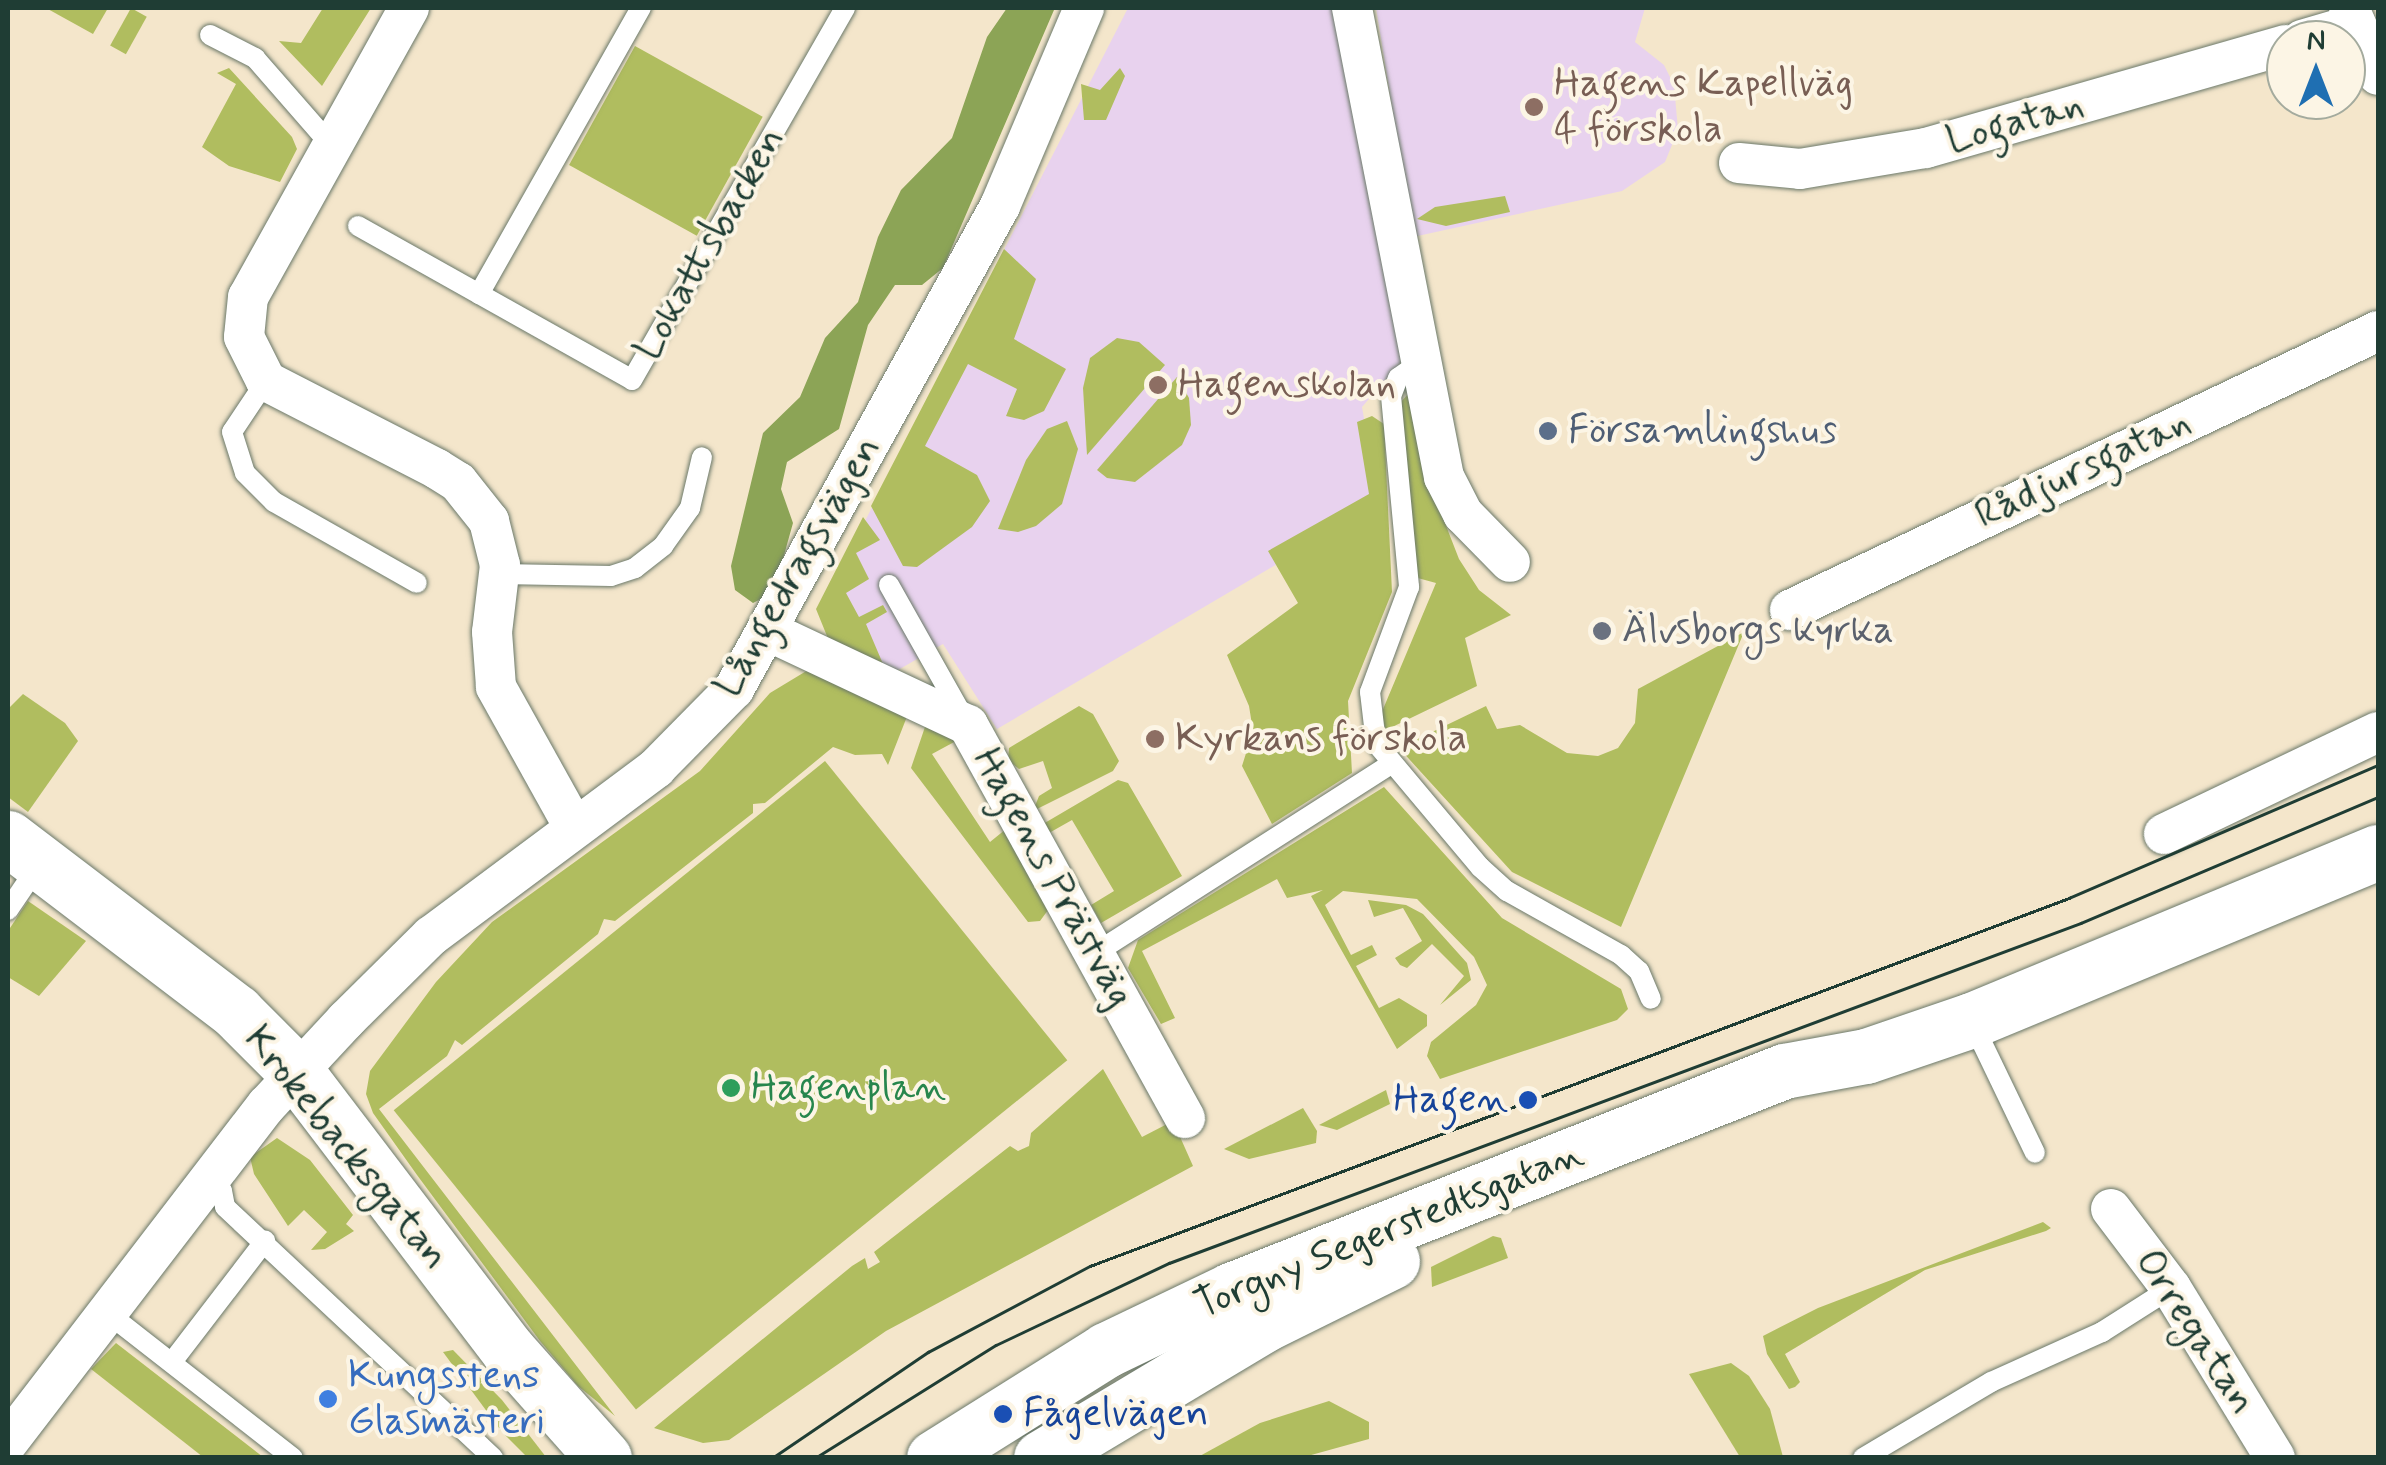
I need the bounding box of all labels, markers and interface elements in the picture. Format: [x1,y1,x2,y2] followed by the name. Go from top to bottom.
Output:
[2266,20,2366,120] north arrow
[2307,23,2325,60] text: N
[1554,60,1857,154] place label: Hagens Kapellväg 4 förskola
[1941,81,2089,165] street label: Logatan
[1523,96,1545,118] marker: Hagens Kapellväg 4 förskola
[624,119,796,369] street label: Lokattsbacken
[1178,361,1396,409] place label: Hagenskolan
[1147,374,1169,396] marker: Hagenskolan
[1968,398,2198,540] street label: Rådjursgatan
[1568,407,1837,455] place label: Församlingshus
[1537,420,1559,442] marker: Församlingshus
[704,428,892,706] street label: Långedragsvägen
[1622,607,1893,655] place label: Älvsborgs kyrka
[1591,620,1613,642] marker: Älvsborgs kyrka
[1175,715,1467,763] place label: Kyrkans förskola
[1144,728,1166,750] marker: Kyrkans förskola
[962,740,1144,1016] street label: Hagens Prästväg
[233,1016,459,1280] street label: Krokebacksgatan
[751,1064,946,1112] place label: Hagenplan
[1393,1076,1508,1124] place label: Hagen
[720,1077,742,1099] marker: Hagenplan
[1517,1089,1539,1111] marker: Hagen
[1186,1129,1592,1331] street label: Torgny Segerstedtsgatan
[2124,1240,2266,1424] street label: Orregatan
[348,1352,545,1446] place label: Kungsstens Glasmästeri
[317,1388,339,1410] marker: Kungsstens Glasmästeri
[1023,1390,1208,1438] place label: Fågelvägen
[992,1403,1014,1425] marker: Fågelvägen

